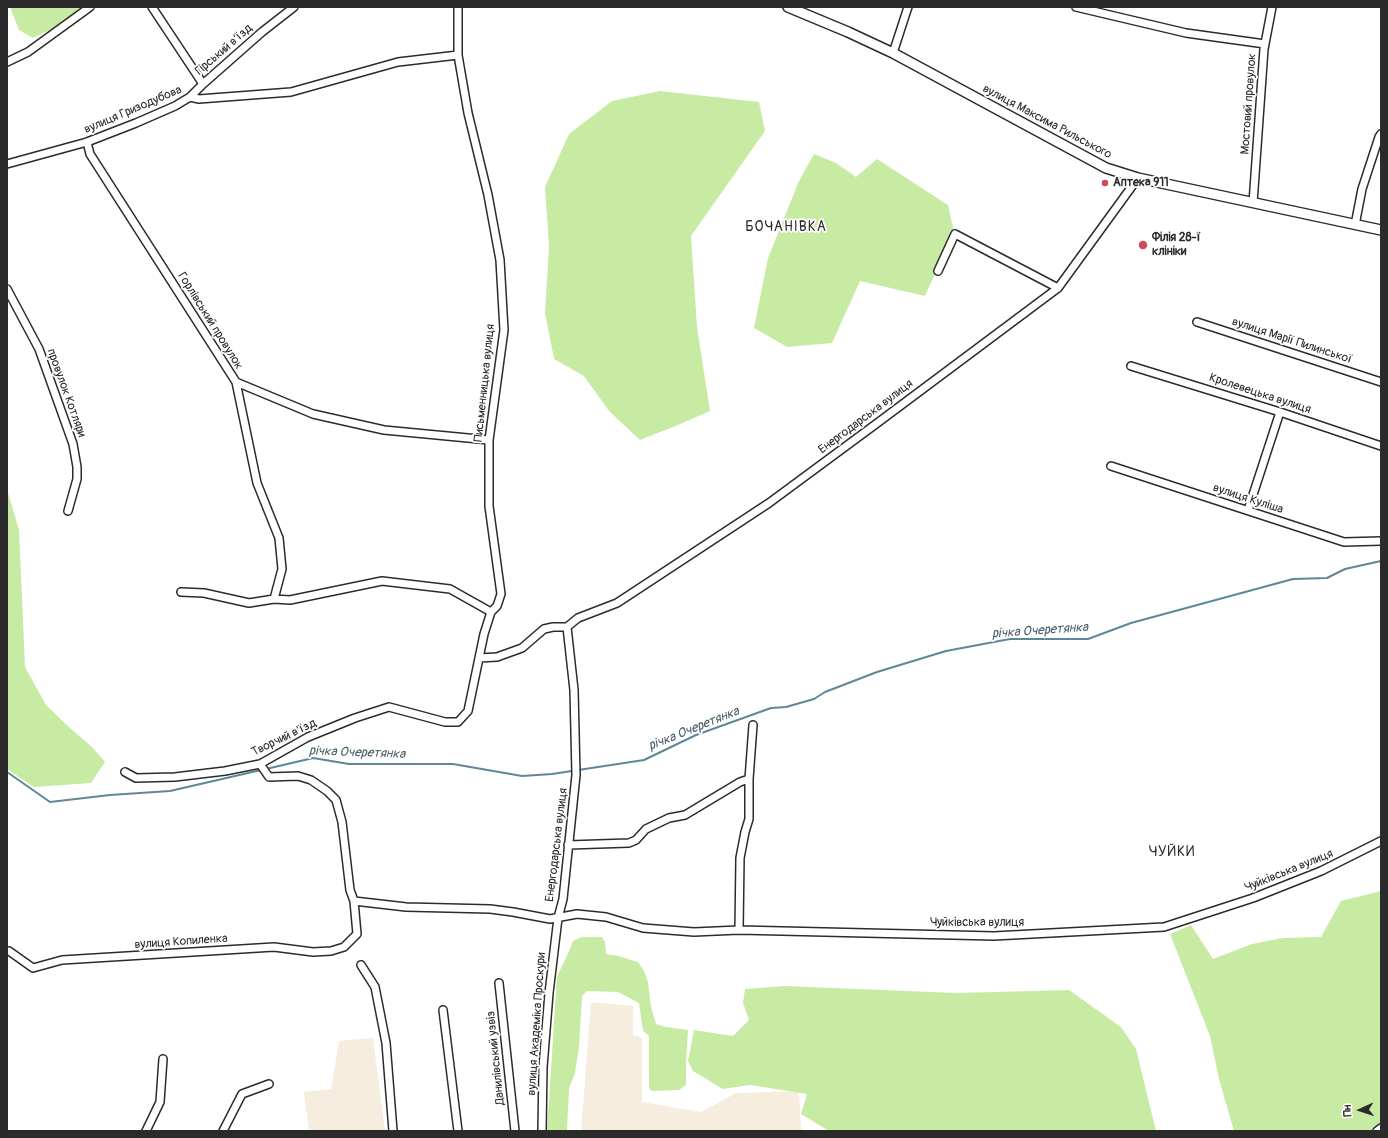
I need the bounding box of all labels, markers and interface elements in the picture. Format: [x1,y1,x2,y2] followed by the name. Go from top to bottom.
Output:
[193,21,255,79] street label: Гірський в’їзд
[1238,53,1260,155] street label: Мостовий провулок
[980,82,1114,162] street label: вулиця Максима Рильського
[82,83,184,137] street label: вулиця Гризодубова
[1113,176,1169,190] place label: Аптека 911
[1100,178,1110,188] marker: Аптека 911
[745,219,827,235] district label: БОЧАНІВКА
[1152,231,1201,259] place label: Філія 28-ї клініки
[1137,239,1149,251] marker: Філія 28-ї клініки
[174,270,246,372] street label: Горлівський провулок
[1230,315,1354,367] street label: вулиця Марії Пилинської
[472,323,498,443] street label: Письменницька вулиця
[43,347,89,439] street label: провулок Котляри
[1207,371,1313,417] street label: Кролевецька вулиця
[816,377,916,457] street label: Енергодарська вулиця
[1211,481,1285,517] street label: вулиця Куліша
[991,620,1089,642] water label: річка Очеретянка
[646,704,742,754] water label: річка Очеретянка
[249,716,319,760] street label: Творчий в’їзд
[309,744,405,762] water label: річка Очеретянка
[543,787,571,903] street label: Енергодарська вулиця
[1149,844,1195,860] district label: ЧУЙКИ
[1243,847,1335,895] street label: Чуйківська вулиця
[930,916,1024,930] street label: Чуйківська вулиця
[134,932,228,952] street label: вулиця Копиленка
[525,952,549,1096] street label: вулиця Академіка Проскури
[484,1010,508,1106] street label: Данилівський узвіз
[1340,1090,1380,1130] north arrow
[1341,1104,1354,1117] text: Пн

